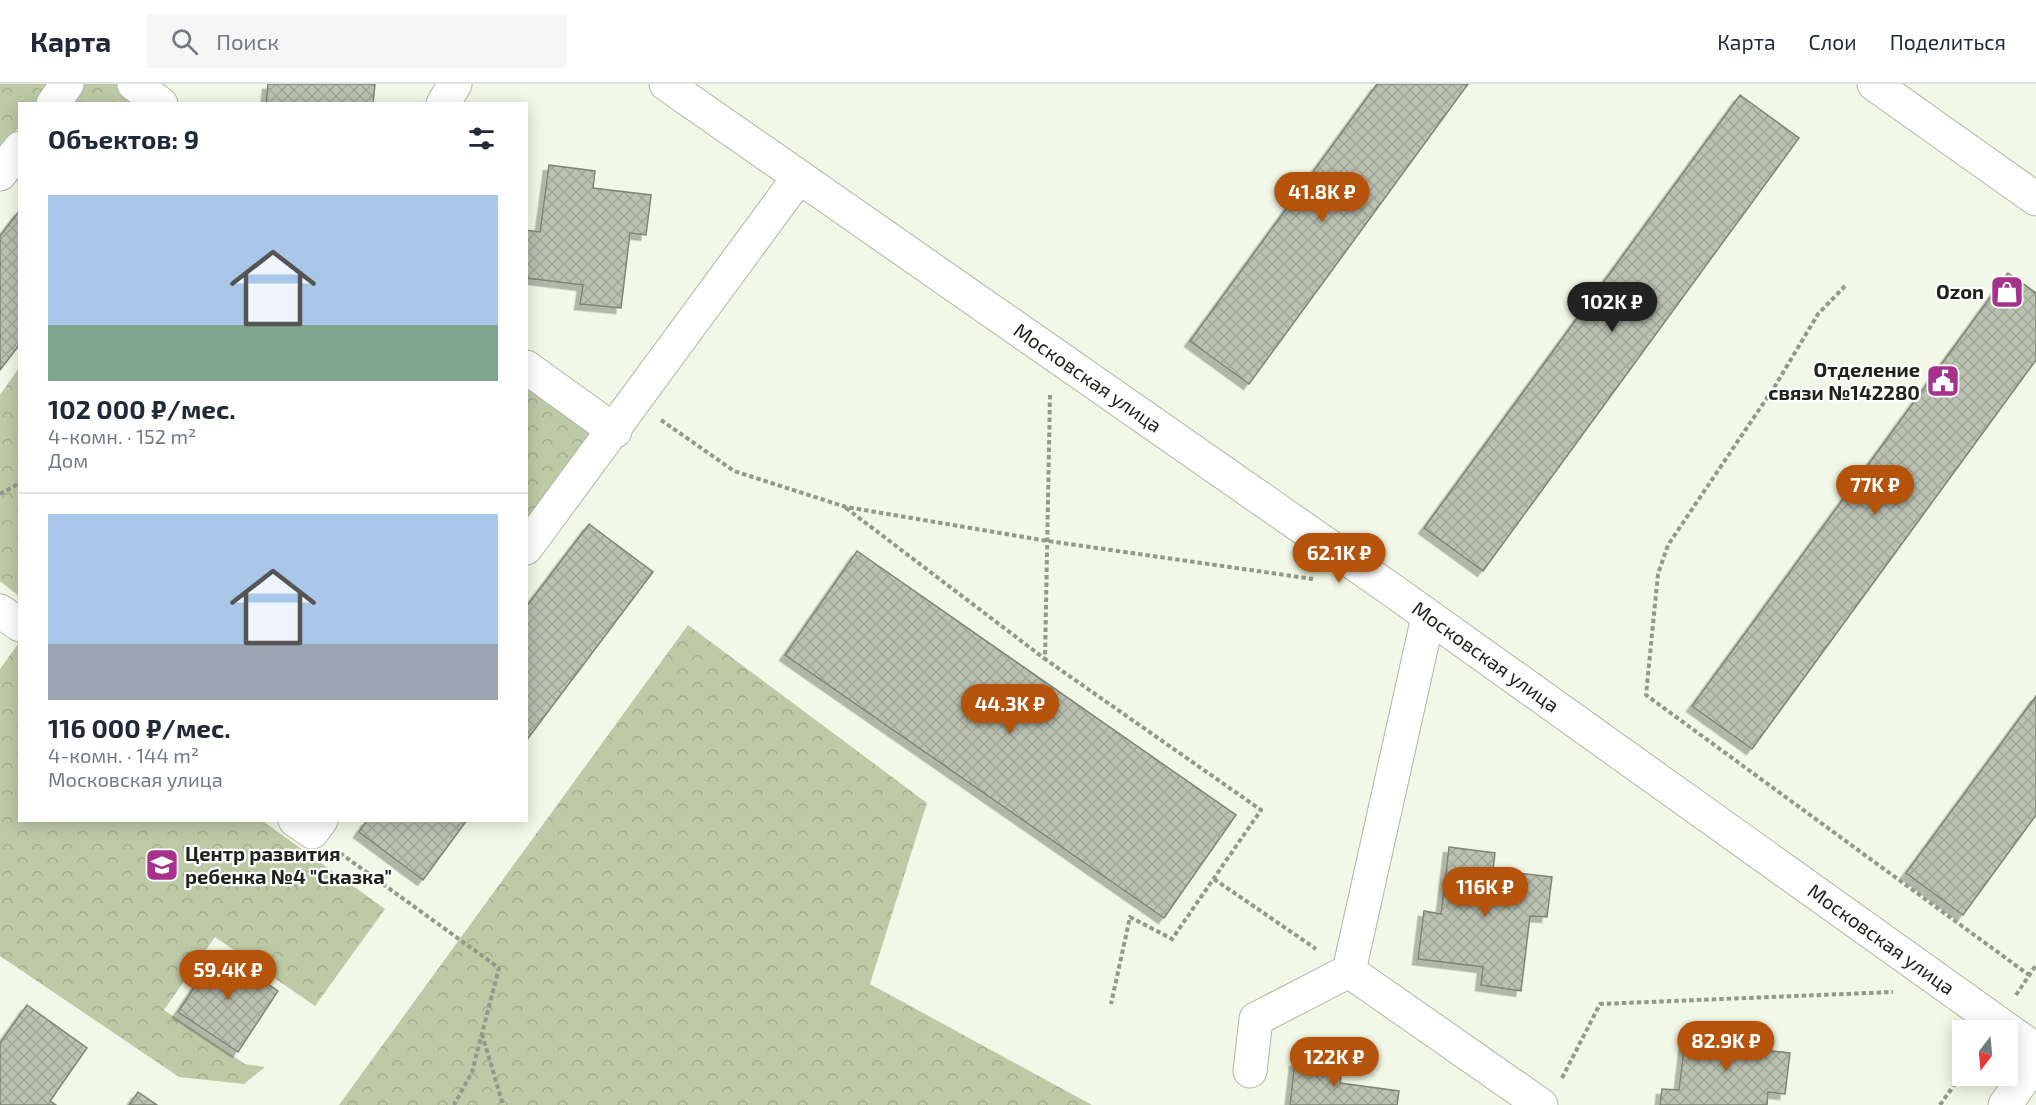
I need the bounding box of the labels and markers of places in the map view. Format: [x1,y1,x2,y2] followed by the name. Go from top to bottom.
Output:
[1267,172,1377,223] pin: 41.8K ₽
[1989,274,2025,310] shop icon: Ozon
[1936,279,1984,303] place label: Ozon
[1563,282,1661,333] pin: 102K ₽
[1768,357,1920,404] place label: Отделение связи №142280
[1925,363,1961,399] public building icon: Отделение связи №142280
[1833,465,1917,516] pin: 77K ₽
[1284,533,1394,584] pin: 62.1K ₽
[955,684,1065,735] pin: 44.3K ₽
[185,841,392,888] place label: Центр развития ребенка №4 "Сказка"
[144,847,180,883] school or university icon: Центр развития ребенка №4 "Сказка"
[1436,867,1534,918] pin: 116K ₽
[173,950,283,1001] pin: 59.4K ₽
[1671,1021,1781,1072] pin: 82.9K ₽
[1285,1037,1383,1088] pin: 122K ₽

